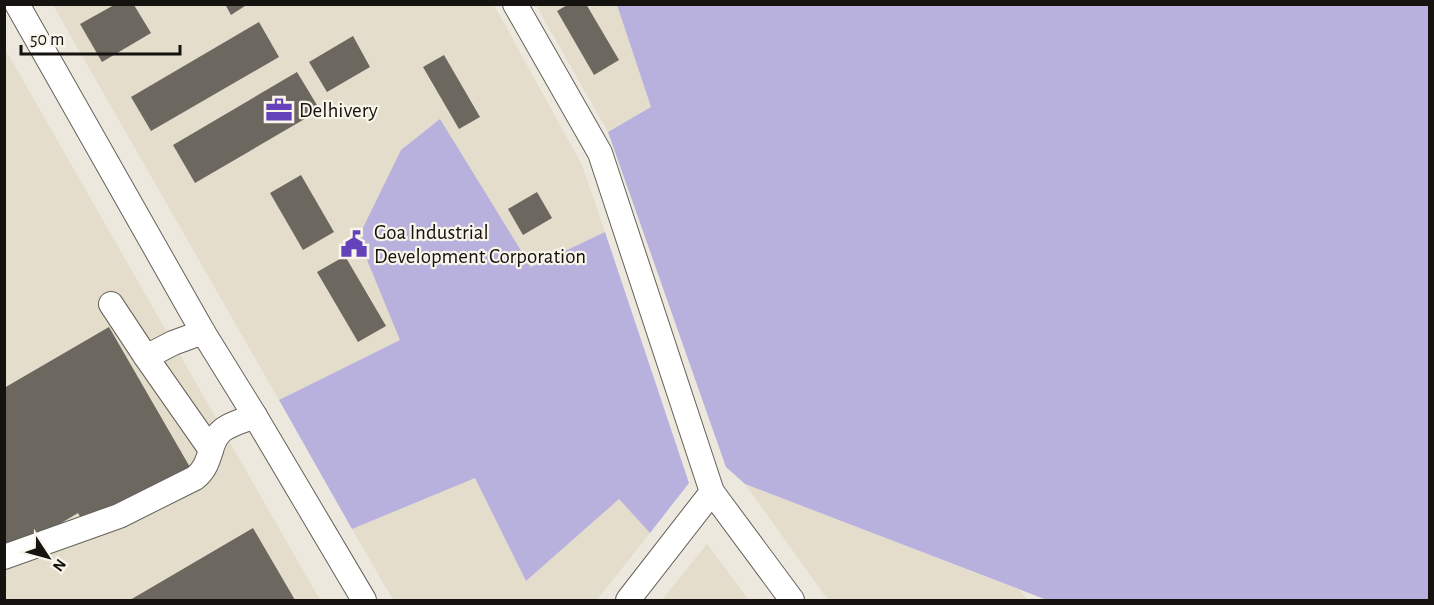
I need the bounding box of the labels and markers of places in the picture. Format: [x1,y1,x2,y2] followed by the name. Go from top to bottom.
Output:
[264,95,294,125] office icon: Delhivery
[299,100,378,121] place label: Delhivery
[374,222,586,267] place label: Goa Industrial Development Corporation
[339,229,369,259] public building icon: Goa Industrial Development Corporation

